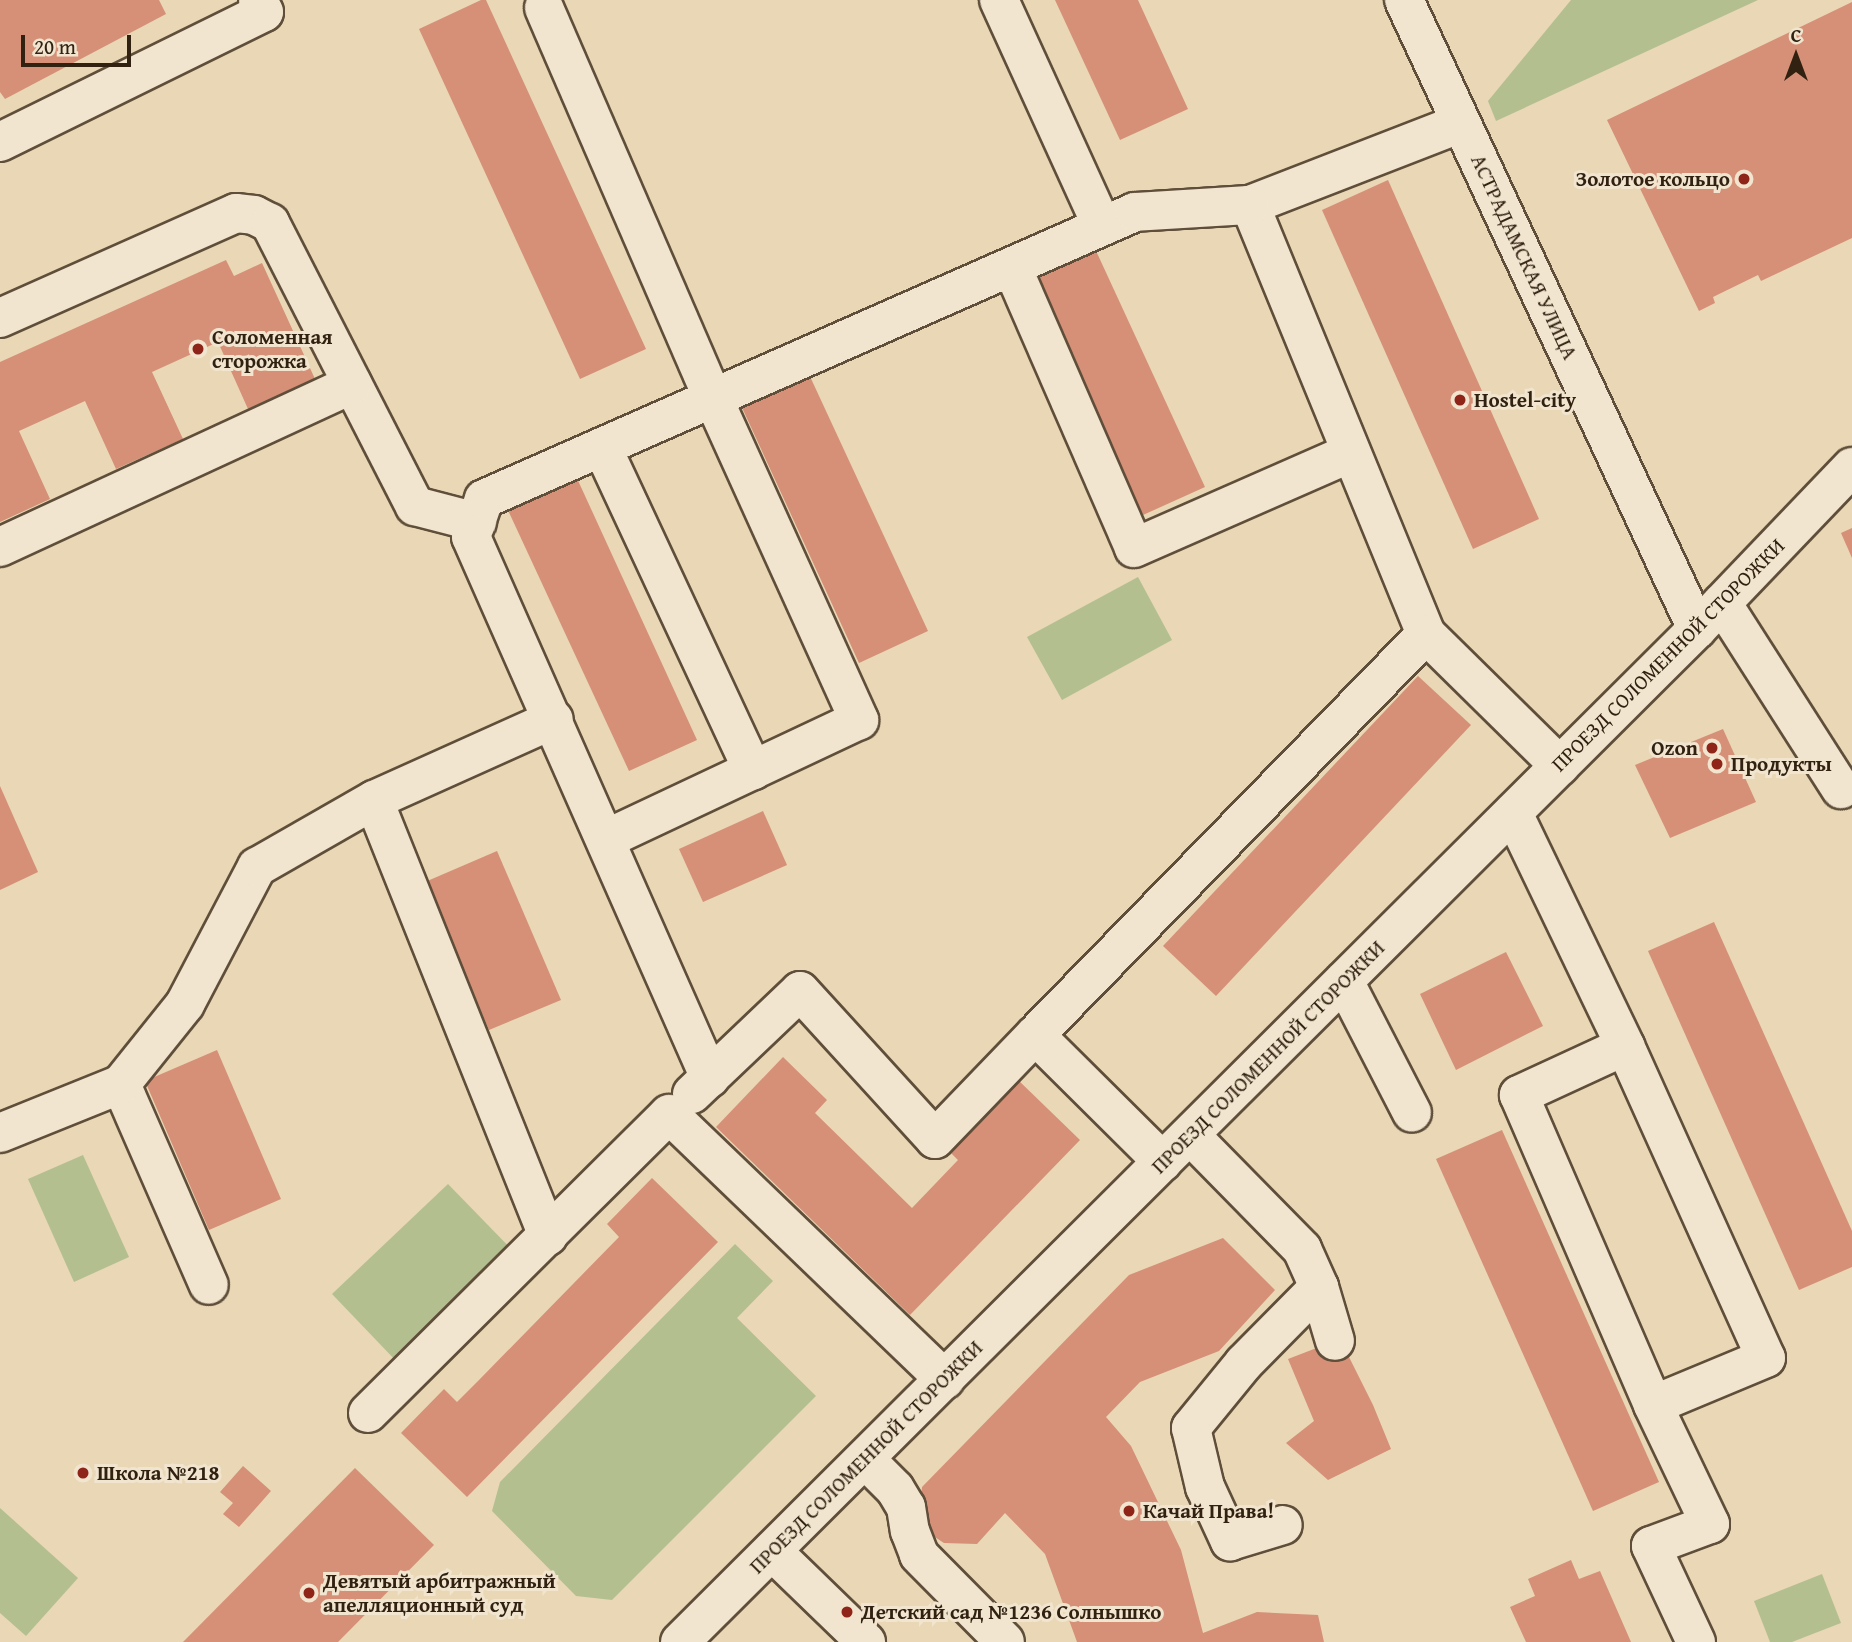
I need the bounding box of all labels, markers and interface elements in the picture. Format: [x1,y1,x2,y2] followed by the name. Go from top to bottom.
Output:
[24,21,135,65] scale bar
[1761,21,1831,91] north arrow
[1791,21,1801,49] text: С
[34,31,76,62] text: 20 m
[1465,151,1583,363] street label: АСТРАДАМСКАЯ УЛИЦА
[1575,166,1730,192] place label: Золотое кольцо
[1736,171,1752,187] marker: Золотое кольцо
[212,324,332,374] place label: Соломенная сторожка
[190,341,206,357] marker: Соломенная сторожка
[1474,387,1576,413] place label: Hostel-city
[1452,392,1468,408] marker: Hostel-city
[1546,533,1790,777] street label: ПРОЕЗД СОЛОМЕННОЙ СТОРОЖКИ
[1651,735,1698,761] place label: Ozon
[1704,740,1720,756] marker: Ozon
[1731,751,1832,777] place label: Продукты
[1709,756,1725,772] marker: Продукты
[1146,935,1390,1179] street label: ПРОЕЗД СОЛОМЕННОЙ СТОРОЖКИ
[744,1335,988,1579] street label: ПРОЕЗД СОЛОМЕННОЙ СТОРОЖКИ
[97,1460,219,1486] place label: Школа №218
[75,1465,91,1481] marker: Школа №218
[1143,1498,1274,1524] place label: Качай Права!
[1121,1503,1137,1519] marker: Качай Права!
[323,1568,556,1618] place label: Девятый арбитражный апелляционный суд
[301,1585,317,1601] marker: Девятый арбитражный апелляционный суд
[861,1599,1161,1625] place label: Детский сад №1236 Солнышко
[839,1604,855,1620] marker: Детский сад №1236 Солнышко

